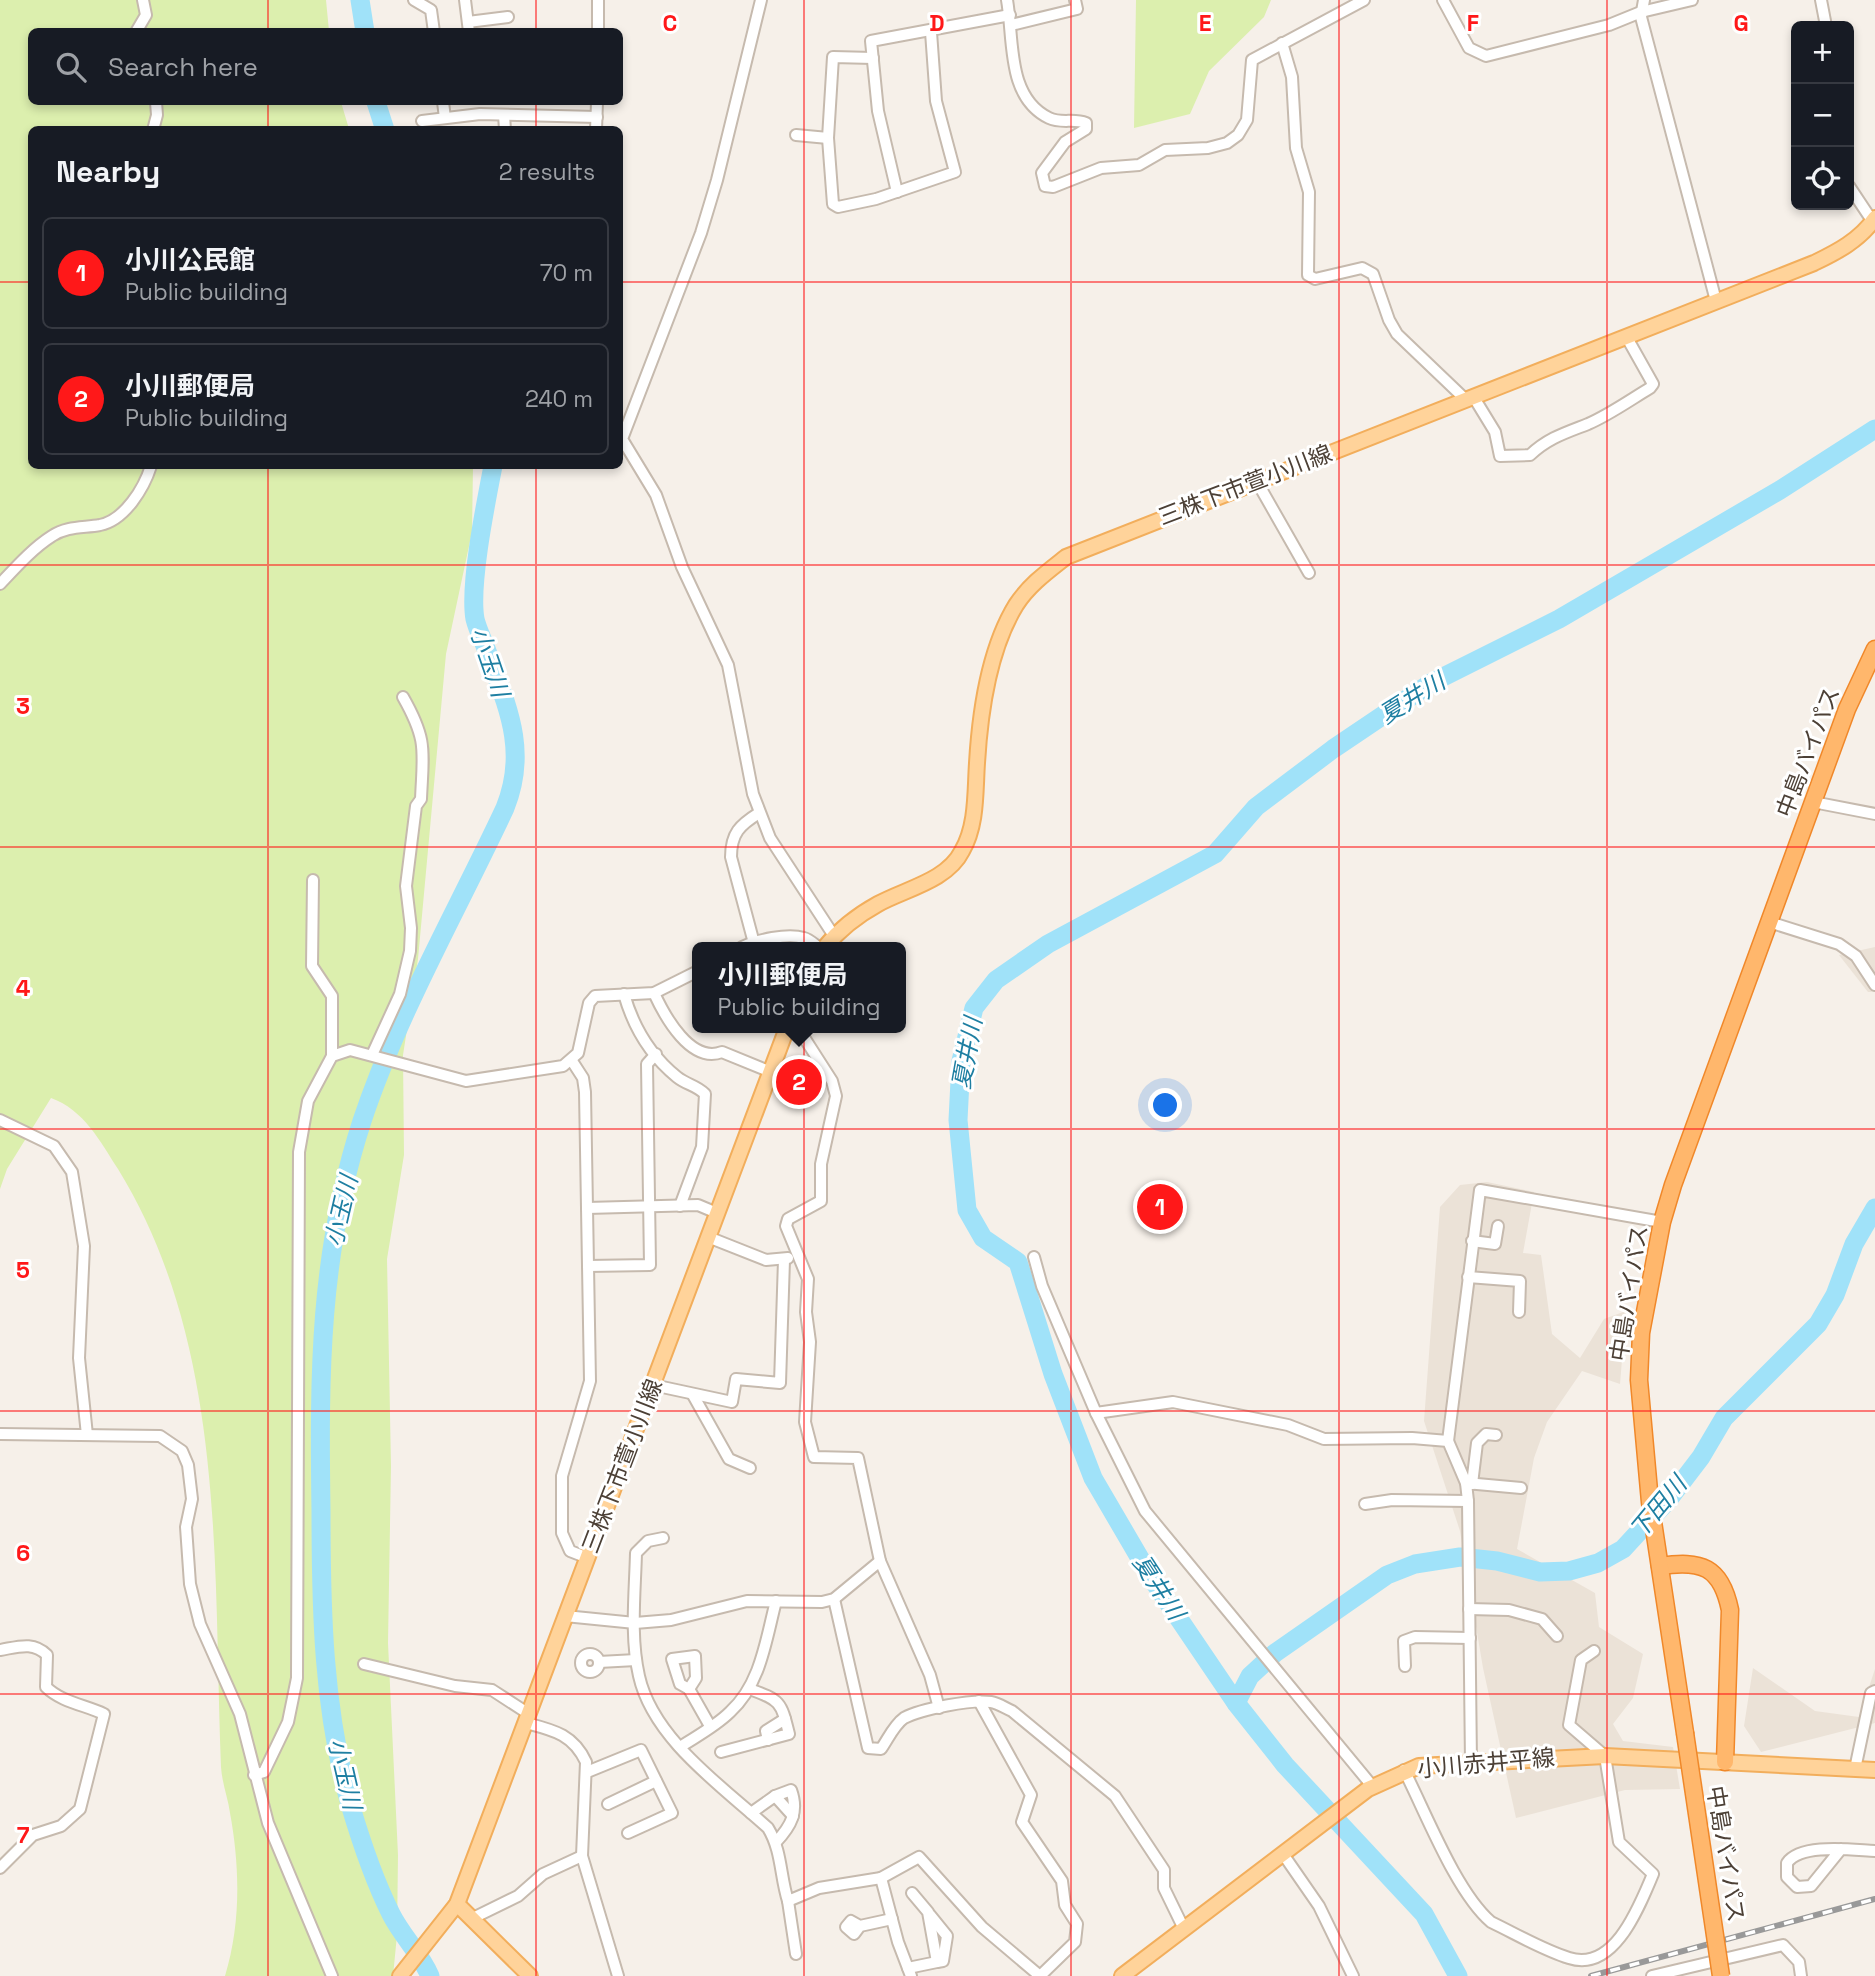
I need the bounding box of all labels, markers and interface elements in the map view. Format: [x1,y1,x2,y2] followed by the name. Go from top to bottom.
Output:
[663,8,677,38] text: C
[929,8,945,38] text: D
[1199,8,1211,38] text: E
[1467,8,1479,38] text: F
[1733,8,1749,38] text: G
[1791,21,1854,210] map controls
[1791,21,1854,84] button: +
[28,28,623,105] search box
[52,48,90,86] icon: search
[108,50,258,84] text: Search here
[1791,84,1854,147] button: −
[1791,147,1854,210] button: locate
[56,152,160,191] text: Nearby
[499,157,595,187] text: 2 results
[125,243,255,277] text: 小川公民館
[76,258,86,288] text: 1
[540,258,593,288] text: 70 m
[125,277,288,307] text: Public building
[125,369,255,403] text: 小川郵便局
[74,384,88,414] text: 2
[525,384,593,414] text: 240 m
[125,403,288,433] text: Public building
[1154,438,1336,532] street label: 三株下市萱小川線
[464,623,517,704] water label: 小玉川
[1373,664,1453,730] water label: 夏井川
[1769,682,1847,822] street label: 中島バイパス
[16,691,30,721] text: 3
[692,942,906,1033] popup
[717,958,847,992] text: 小川郵便局
[16,973,31,1003] text: 4
[717,992,881,1022] text: Public building
[945,1012,989,1091] water label: 夏井川
[776,1056,822,1108] pin: 2
[1148,1088,1182,1122] your location
[318,1170,365,1250] water label: 小玉川
[1137,1181,1183,1233] pin: 1
[1603,1223,1655,1363] street label: 中島バイパス
[16,1255,30,1285] text: 5
[575,1375,669,1557] street label: 三株下市萱小川線
[1623,1467,1695,1545] water label: 下田川
[16,1538,30,1568] text: 6
[1126,1548,1193,1628] water label: 夏井川
[322,1735,369,1815] water label: 小玉川
[1416,1742,1556,1784] street label: 小川赤井平線
[1700,1784,1752,1924] street label: 中島バイパス
[17,1820,30,1850] text: 7

